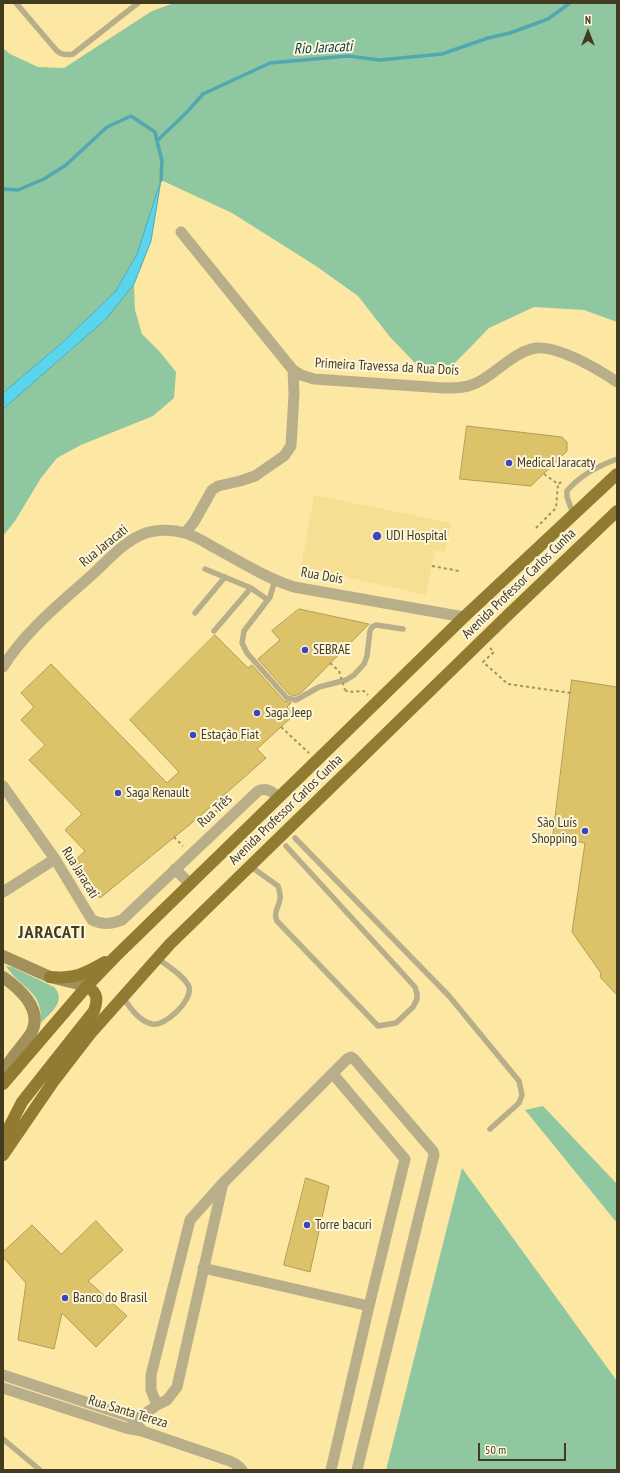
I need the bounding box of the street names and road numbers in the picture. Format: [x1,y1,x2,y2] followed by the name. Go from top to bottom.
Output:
[315,355,459,379] street label: Primeira Travessa da Rua Dois
[76,521,132,571] street label: Rua Jaracati
[459,525,579,643] street label: Avenida Professor Carlos Cunha
[300,564,344,588] street label: Rua Dois
[226,751,346,869] street label: Avenida Professor Carlos Cunha
[194,791,236,831] street label: Rua Três
[58,844,102,902] street label: Rua Jaracati
[86,1392,170,1432] street label: Rua Santa Tereza

